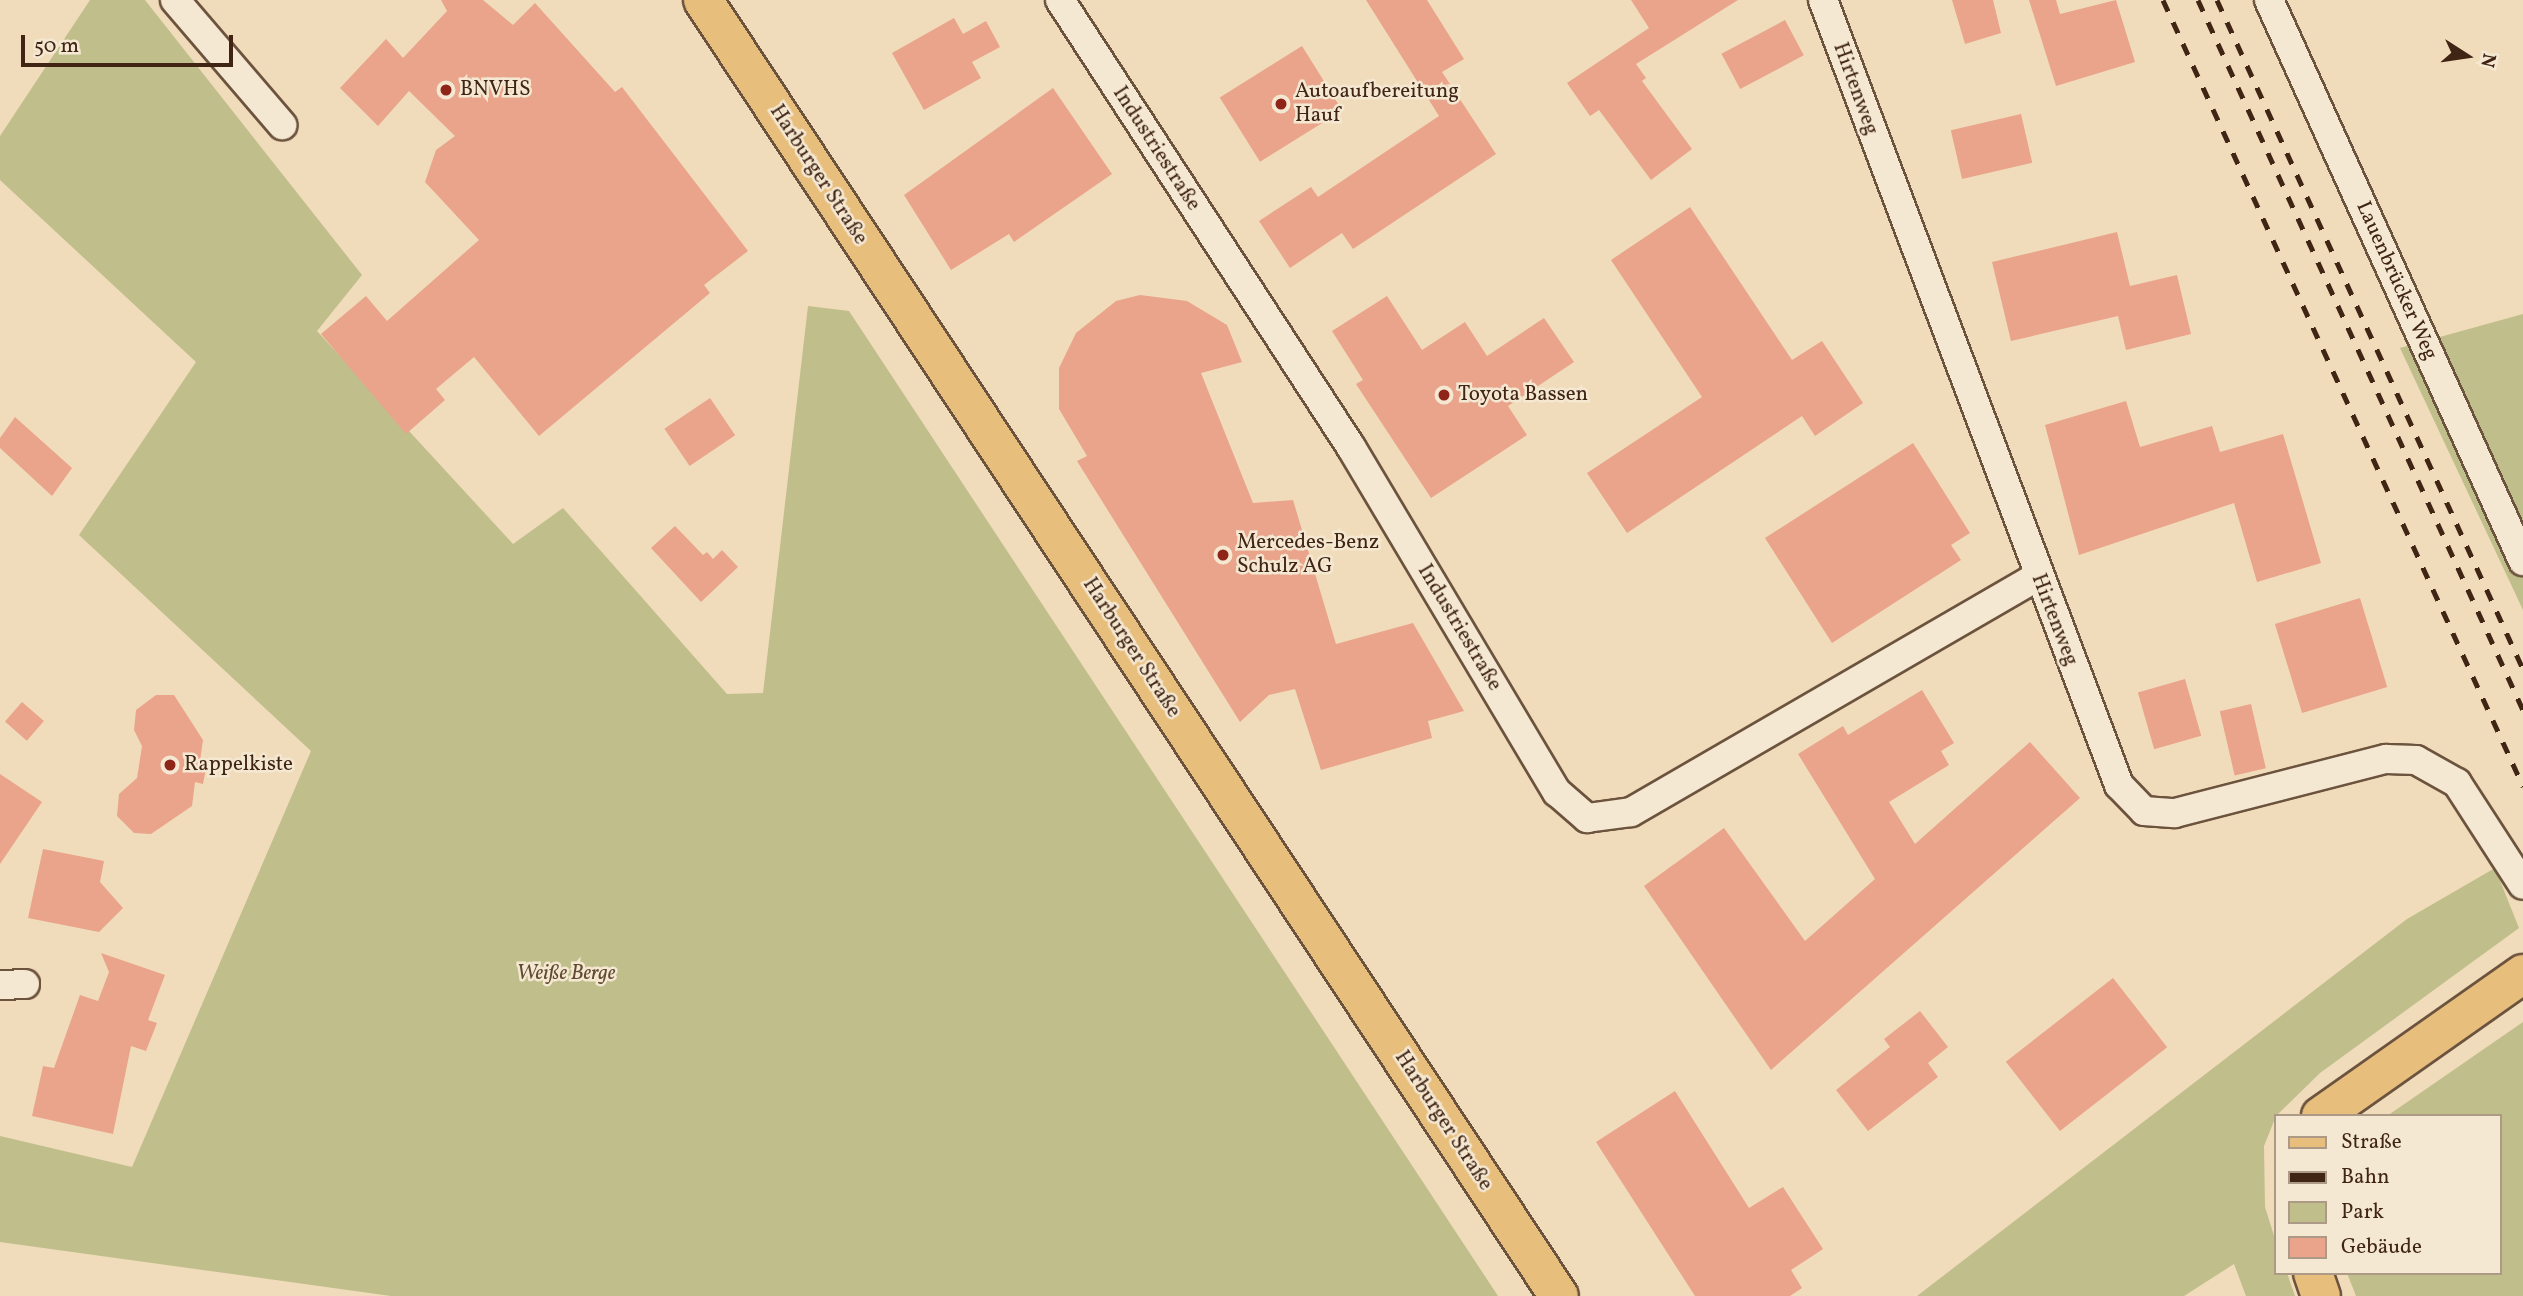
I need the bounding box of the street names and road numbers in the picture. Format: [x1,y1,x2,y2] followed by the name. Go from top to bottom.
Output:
[1827,39,1883,139] street label: Hirtenweg
[1106,82,1206,216] street label: Industriestraße
[763,100,873,250] street label: Harburger Straße
[2350,197,2442,365] street label: Lauenbrücker Weg
[1411,560,1507,696] street label: Industriestraße
[2025,570,2083,670] street label: Hirtenweg
[1076,573,1186,723] street label: Harburger Straße
[1388,1046,1498,1196] street label: Harburger Straße

